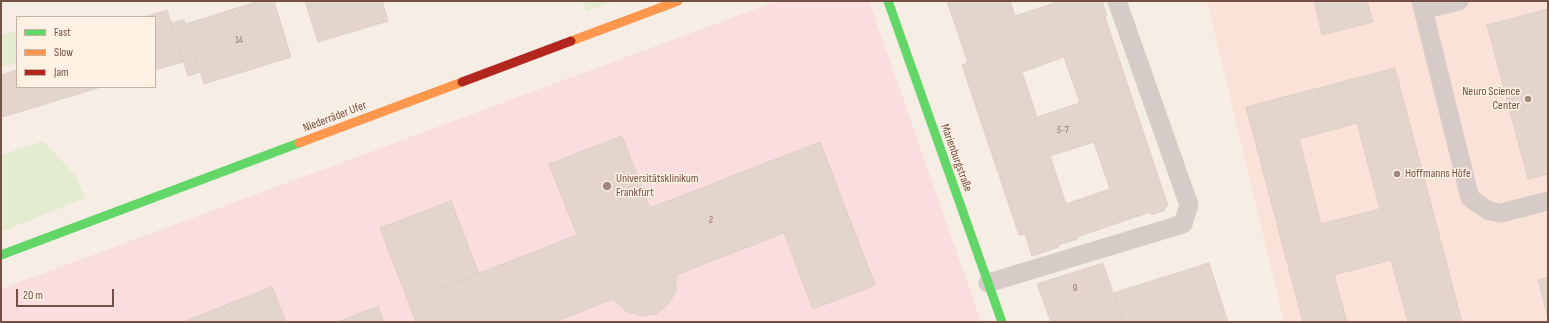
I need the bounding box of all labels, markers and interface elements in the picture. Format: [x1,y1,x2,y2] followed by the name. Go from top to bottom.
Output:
[16,16,156,88] legend
[54,25,71,40] text: Fast
[235,34,243,46] house number: 14
[54,45,73,60] text: Slow
[54,65,69,80] text: Jam
[1462,85,1520,113] place label: Neuro Science Center
[1523,94,1533,104] marker: Neuro Science Center
[301,98,369,136] street label: Niederräder Ufer
[937,122,975,194] street label: Marienburgstraße
[1057,124,1069,136] house number: 5-7
[1405,167,1471,181] place label: Hoffmanns Höfe
[1392,169,1402,179] marker: Hoffmanns Höfe
[616,172,699,200] place label: Universitätsklinikum Frankfurt
[601,180,613,192] marker: Universitätsklinikum Frankfurt
[709,214,713,226] house number: 2
[18,281,116,307] scale bar
[1073,282,1077,294] house number: 9
[23,288,43,303] text: 20 m

